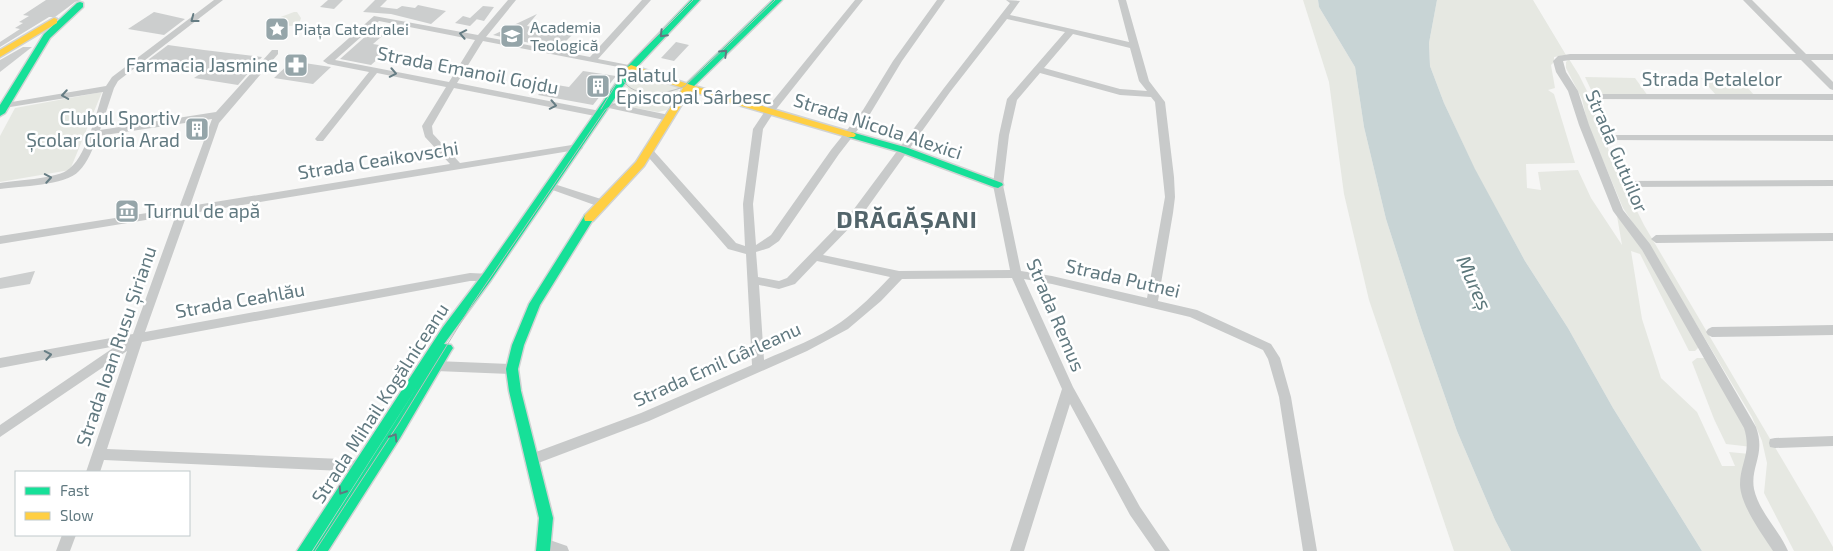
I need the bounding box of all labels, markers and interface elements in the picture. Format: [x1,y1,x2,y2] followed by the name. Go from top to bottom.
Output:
[190,13,200,22] one-way arrow
[264,16,290,42] place icon: Piața Catedralei
[530,17,601,54] place label: Academia Teologică
[294,19,409,40] place label: Piața Catedralei
[499,23,525,49] school or university icon: Academia Teologică
[660,28,669,37] one-way arrow
[458,29,467,40] one-way arrow
[375,41,561,98] street label: Strada Emanoil Gojdu
[718,50,727,59] one-way arrow
[283,52,309,78] pharmacy icon: Farmacia Jasmine
[126,53,278,76] place label: Farmacia Jasmine
[616,63,772,108] place label: Palatul Episcopal Sârbesc
[1642,67,1783,90] street label: Strada Petalelor
[389,68,398,78] one-way arrow
[585,73,611,99] building icon: Palatul Episcopal Sârbesc
[1581,86,1654,216] street label: Strada Gutuilor
[791,87,965,164] street label: Strada Nicola Alexici
[60,89,68,100] one-way arrow
[548,99,557,110] one-way arrow
[26,106,180,153] place label: Clubul Sportiv Școlar Gloria Arad
[184,116,210,142] building icon: Clubul Sportiv Școlar Gloria Arad
[296,135,460,184] street label: Strada Ceaikovschi
[44,173,52,183] one-way arrow
[114,198,140,224] museum icon: Turnul de apă
[144,199,260,222] place label: Turnul de apă
[836,204,978,235] district label: DRĂGĂȘANI
[70,243,163,450] street label: Strada Ioan Rusu Șirianu
[1450,251,1498,315] water label: Mureș
[1064,253,1183,302] street label: Strada Putnei
[1022,255,1091,375] street label: Strada Remus
[174,277,306,322] street label: Strada Ceahlău
[306,298,453,507] street label: Strada Mihail Kogălniceanu
[629,316,804,411] street label: Strada Emil Gârleanu
[44,350,52,360] one-way arrow
[387,433,397,442] one-way arrow
[15,471,190,536] legend
[60,481,90,499] text: Fast
[339,486,349,495] one-way arrow
[60,506,94,524] text: Slow

